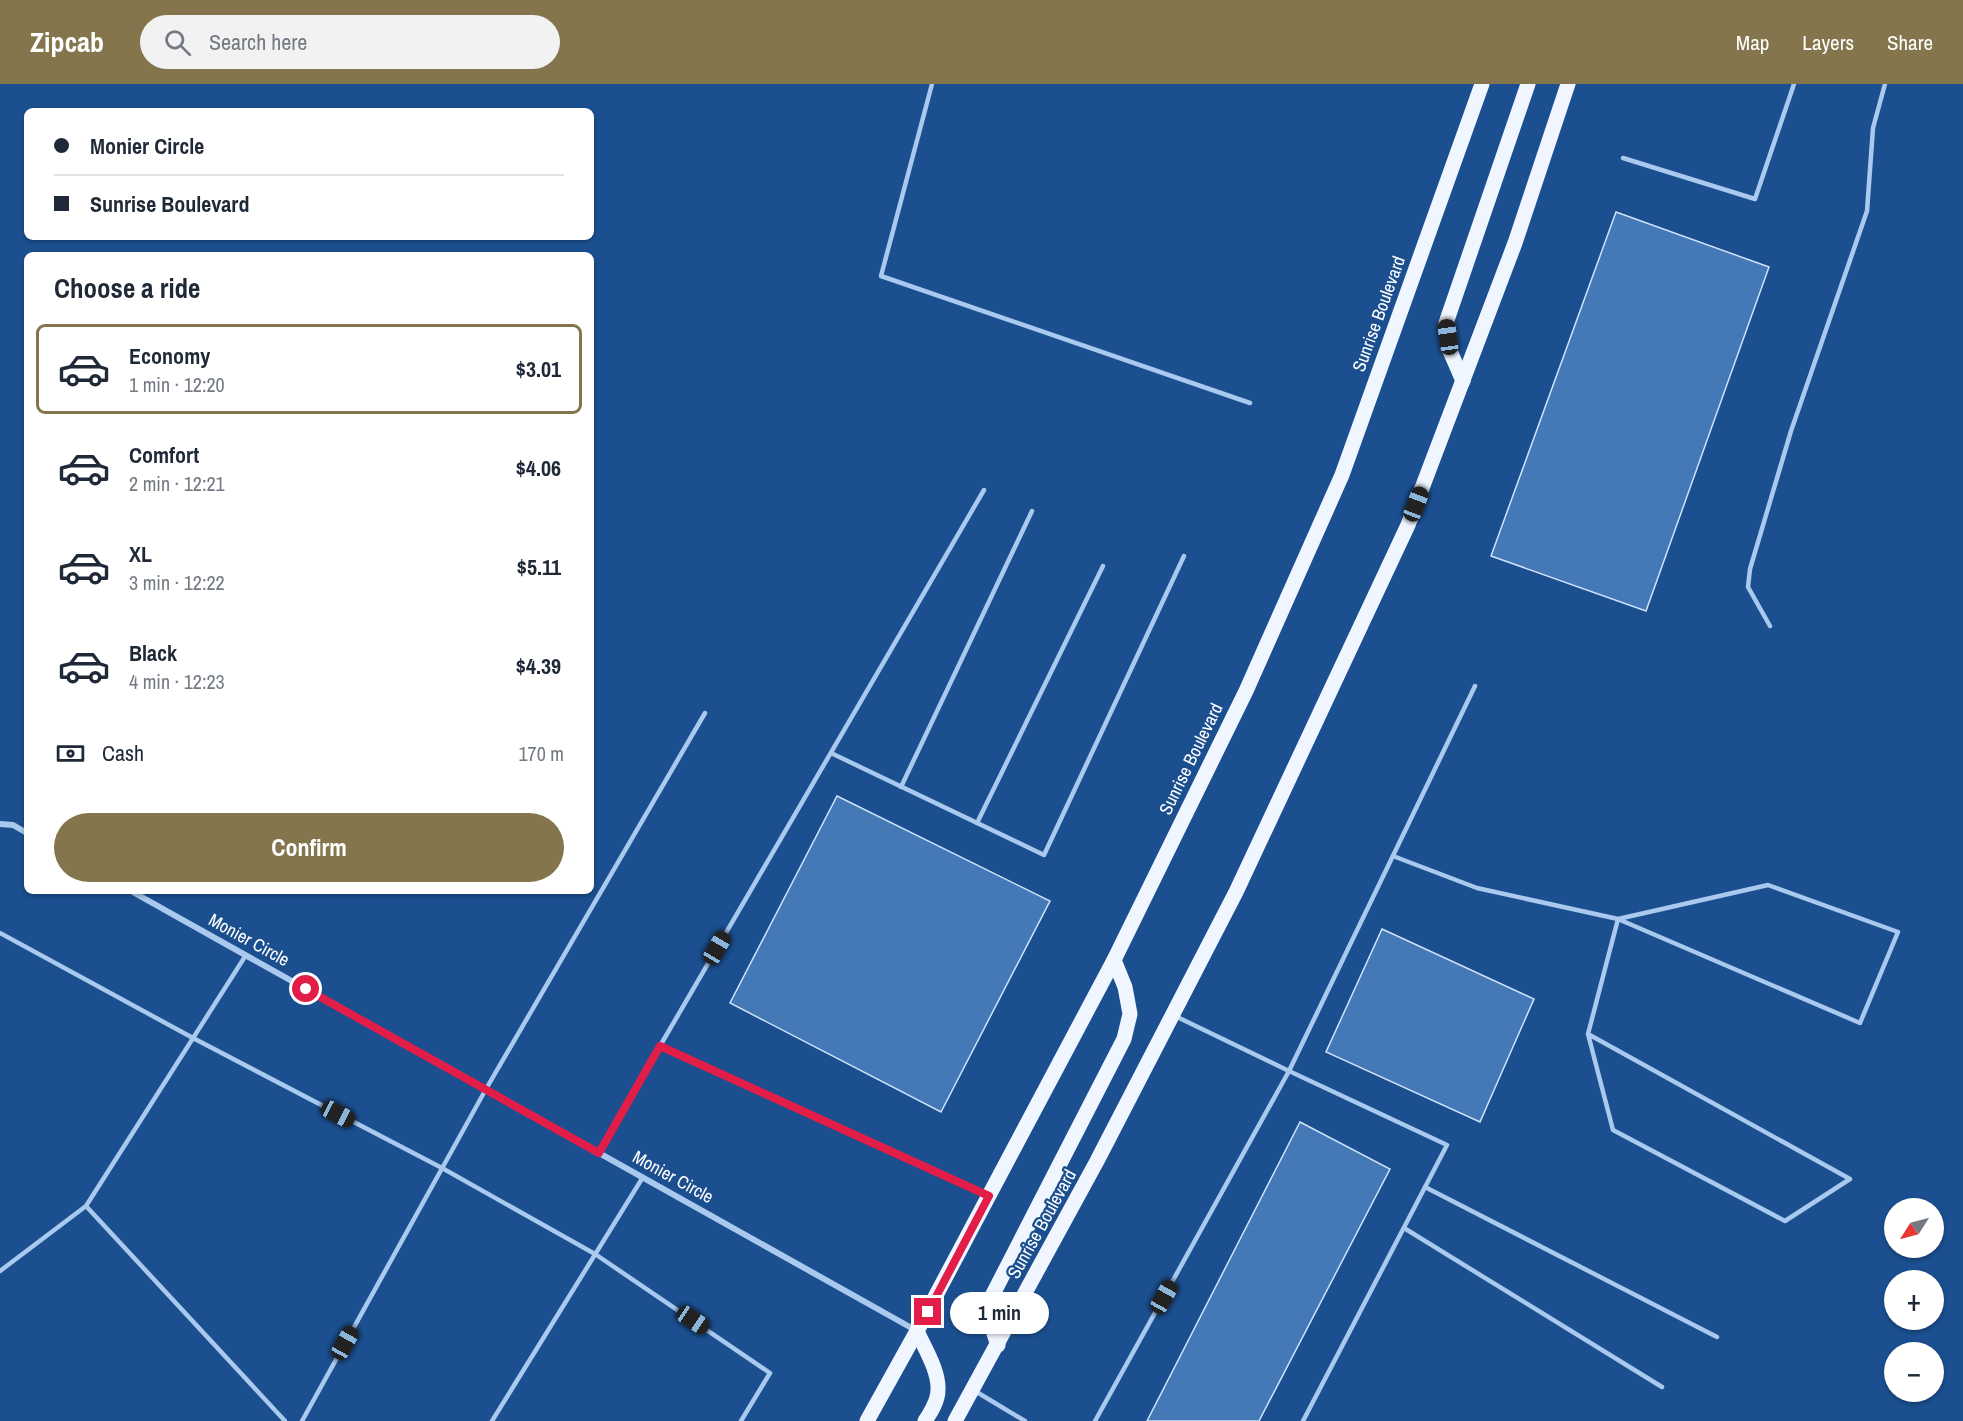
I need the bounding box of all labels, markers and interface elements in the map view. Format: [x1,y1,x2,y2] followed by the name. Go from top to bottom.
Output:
[140,15,560,69] search box
[30,23,104,61] text: Zipcab
[161,26,194,59] icon: search
[209,27,307,57] text: Search here
[1736,28,1769,57] text: Map
[1802,28,1854,57] text: Layers
[1887,28,1933,57] text: Share
[90,131,204,161] text: Monier Circle
[90,189,249,219] text: Sunrise Boulevard
[1346,252,1411,375] street label: Sunrise Boulevard
[54,270,200,306] text: Choose a ride
[1437,318,1459,356] car
[129,341,210,371] text: Economy
[57,342,111,396] icon: car
[516,354,561,384] text: $3.01
[129,371,225,398] text: 1 min · 12:20
[129,440,199,470] text: Comfort
[57,441,111,495] icon: car
[516,453,561,483] text: $4.06
[129,470,225,497] text: 2 min · 12:21
[1401,484,1431,524] car
[129,539,152,569] text: XL
[57,540,111,594] icon: car
[517,552,561,582] text: $5.11
[129,569,225,596] text: 3 min · 12:22
[129,638,177,668] text: Black
[57,639,111,693] icon: car
[516,651,561,681] text: $4.39
[129,668,225,695] text: 4 min · 12:23
[1153,699,1228,819] street label: Sunrise Boulevard
[54,737,87,770] icon: cash
[102,738,144,768] text: Cash
[518,740,564,767] text: 170 m
[54,813,564,882] button: Confirm
[204,907,294,972] street label: Monier Circle
[700,928,734,968] car
[292,975,319,1002] route start
[318,1098,358,1130] car
[628,1144,718,1209] street label: Monier Circle
[1001,1165,1082,1283] street label: Sunrise Boulevard
[1884,1198,1944,1258] north arrow
[1884,1198,1944,1402] map controls
[1884,1270,1944,1330] button: +
[1147,1277,1181,1317] car
[949,1291,1048,1333] callout: 1 min
[914,1298,941,1325] route end
[978,1299,1021,1326] text: 1 min
[673,1302,713,1338] car
[328,1323,362,1363] car
[1884,1342,1944,1402] button: −

